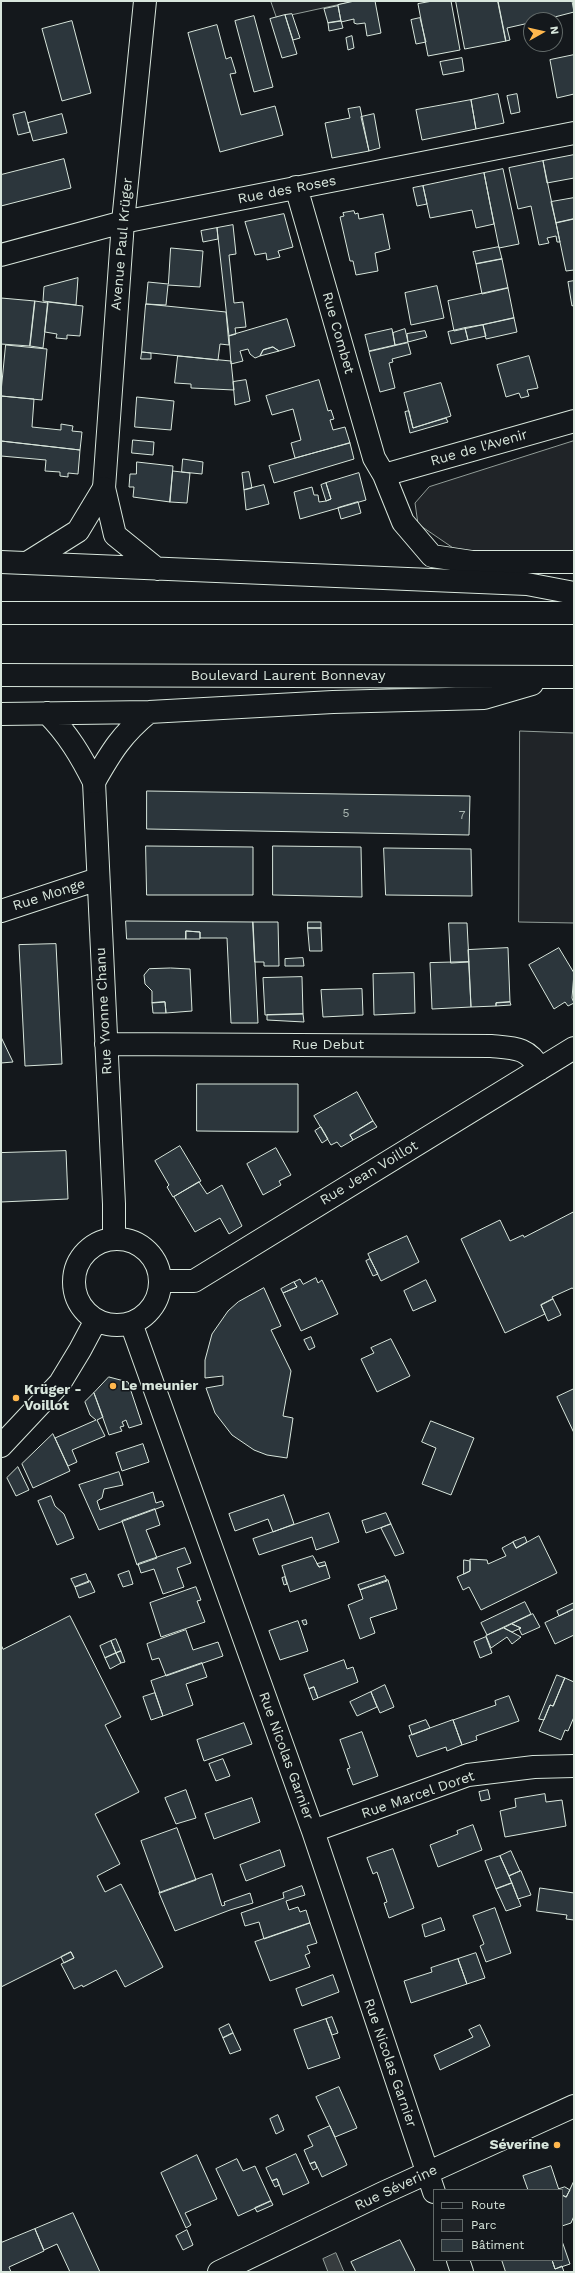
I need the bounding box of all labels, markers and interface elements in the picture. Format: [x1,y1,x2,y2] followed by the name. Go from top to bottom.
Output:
[523,12,563,52] north arrow
[547,25,561,35] text: N
[236,172,338,208] street label: Rue des Roses
[108,177,136,311] street label: Avenue Paul Krüger
[318,290,358,376] street label: Rue Combet
[428,426,530,470] street label: Rue de l'Avenir
[191,668,385,684] street label: Boulevard Laurent Bonnevay
[343,806,349,820] house number: 5
[459,808,465,822] house number: 7
[11,875,87,915] street label: Rue Monge
[92,947,116,1075] street label: Rue Yvonne Chanu
[292,1037,364,1053] street label: Rue Debut
[317,1137,421,1209] street label: Rue Jean Voillot
[121,1378,198,1394] place label: Le meunier
[108,1381,118,1391] marker: Le meunier
[24,1382,82,1414] place label: Krüger - Voillot
[11,1393,21,1403] marker: Krüger - Voillot
[255,1690,317,1822] street label: Rue Nicolas Garnier
[359,1768,477,1822] street label: Rue Marcel Doret
[360,1996,420,2130] street label: Rue Nicolas Garnier
[489,2137,549,2153] place label: Séverine
[552,2140,562,2150] marker: Séverine
[352,2162,440,2214] street label: Rue Séverine
[433,2189,563,2261] legend
[471,2198,505,2212] text: Route
[471,2218,497,2232] text: Parc
[471,2238,524,2252] text: Bâtiment

